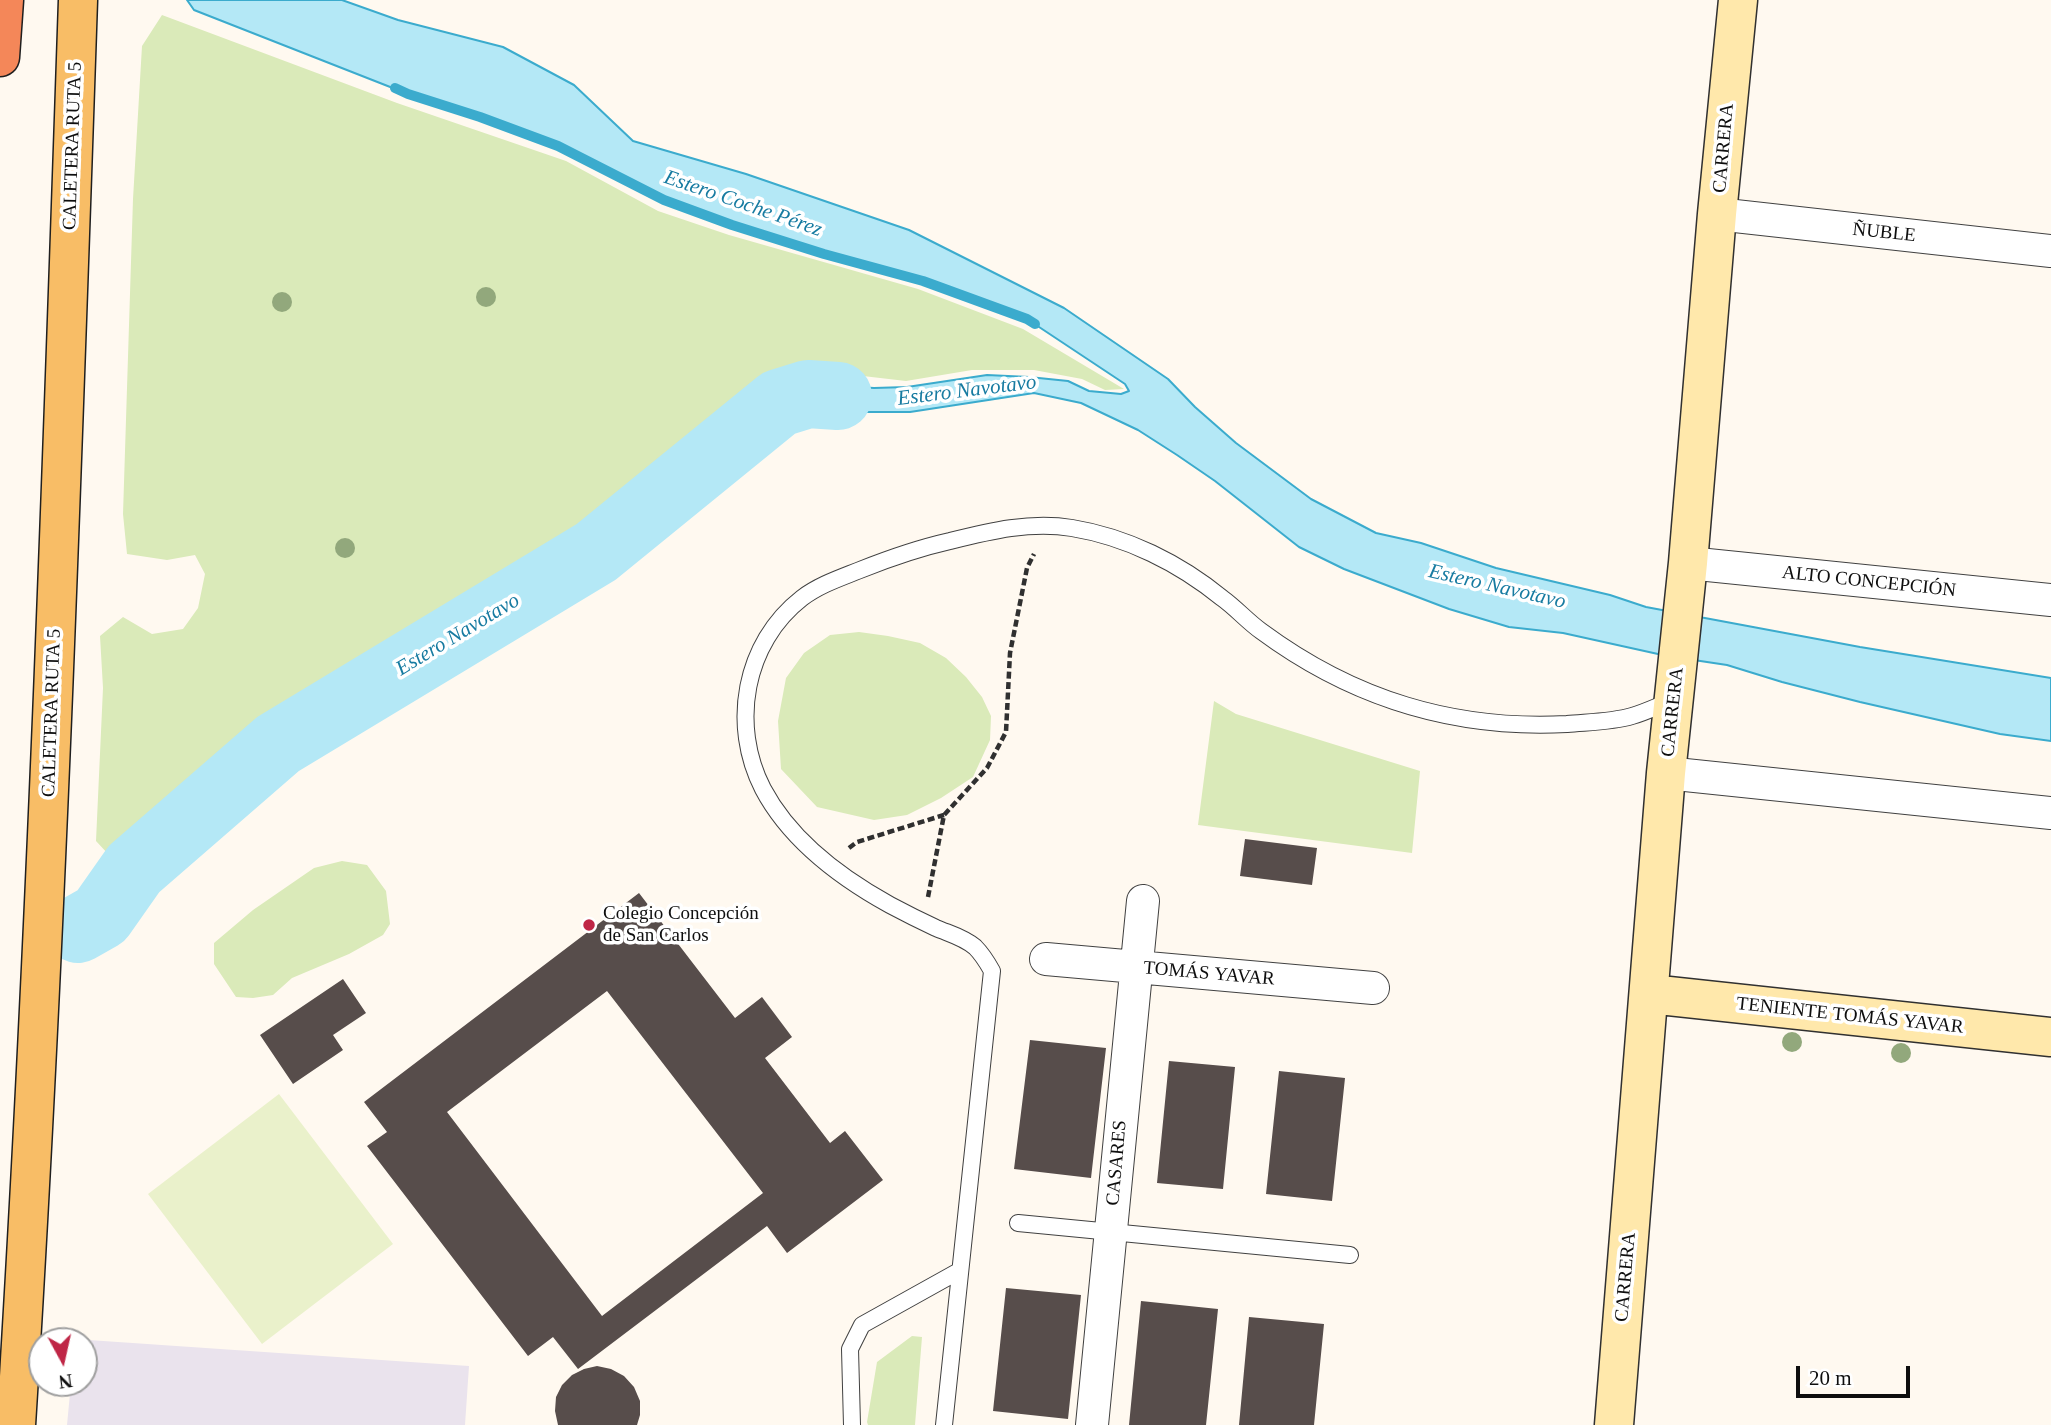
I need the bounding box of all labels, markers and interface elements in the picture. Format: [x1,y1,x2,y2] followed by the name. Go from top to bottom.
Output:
[59,61,87,231] street label: CALETERA RUTA 5
[1709,102,1739,194] street label: CARRERA
[661,165,825,243] water label: Estero Coche Pérez
[1851,218,1917,248] street label: ÑUBLE
[896,370,1038,412] water label: Estero Navotavo
[1426,559,1568,615] water label: Estero Navotavo
[1781,562,1957,602] street label: ALTO CONCEPCIÓN
[392,588,524,682] water label: Estero Navotavo
[38,628,66,798] street label: CALETERA RUTA 5
[1657,666,1689,758] street label: CARRERA
[603,903,759,947] place label: Colegio Concepción de San Carlos
[581,917,597,933] marker: Colegio Concepción de San Carlos
[1143,957,1275,991] street label: TOMÁS YAVAR
[1735,993,1965,1039] street label: TENIENTE TOMÁS YAVAR
[1102,1119,1132,1207] street label: CASARES
[1611,1231,1641,1323] street label: CARRERA
[28,1327,98,1397] north arrow
[1799,1352,1913,1396] scale bar
[1809,1366,1852,1390] text: 20 m
[57,1370,74,1393] text: N

